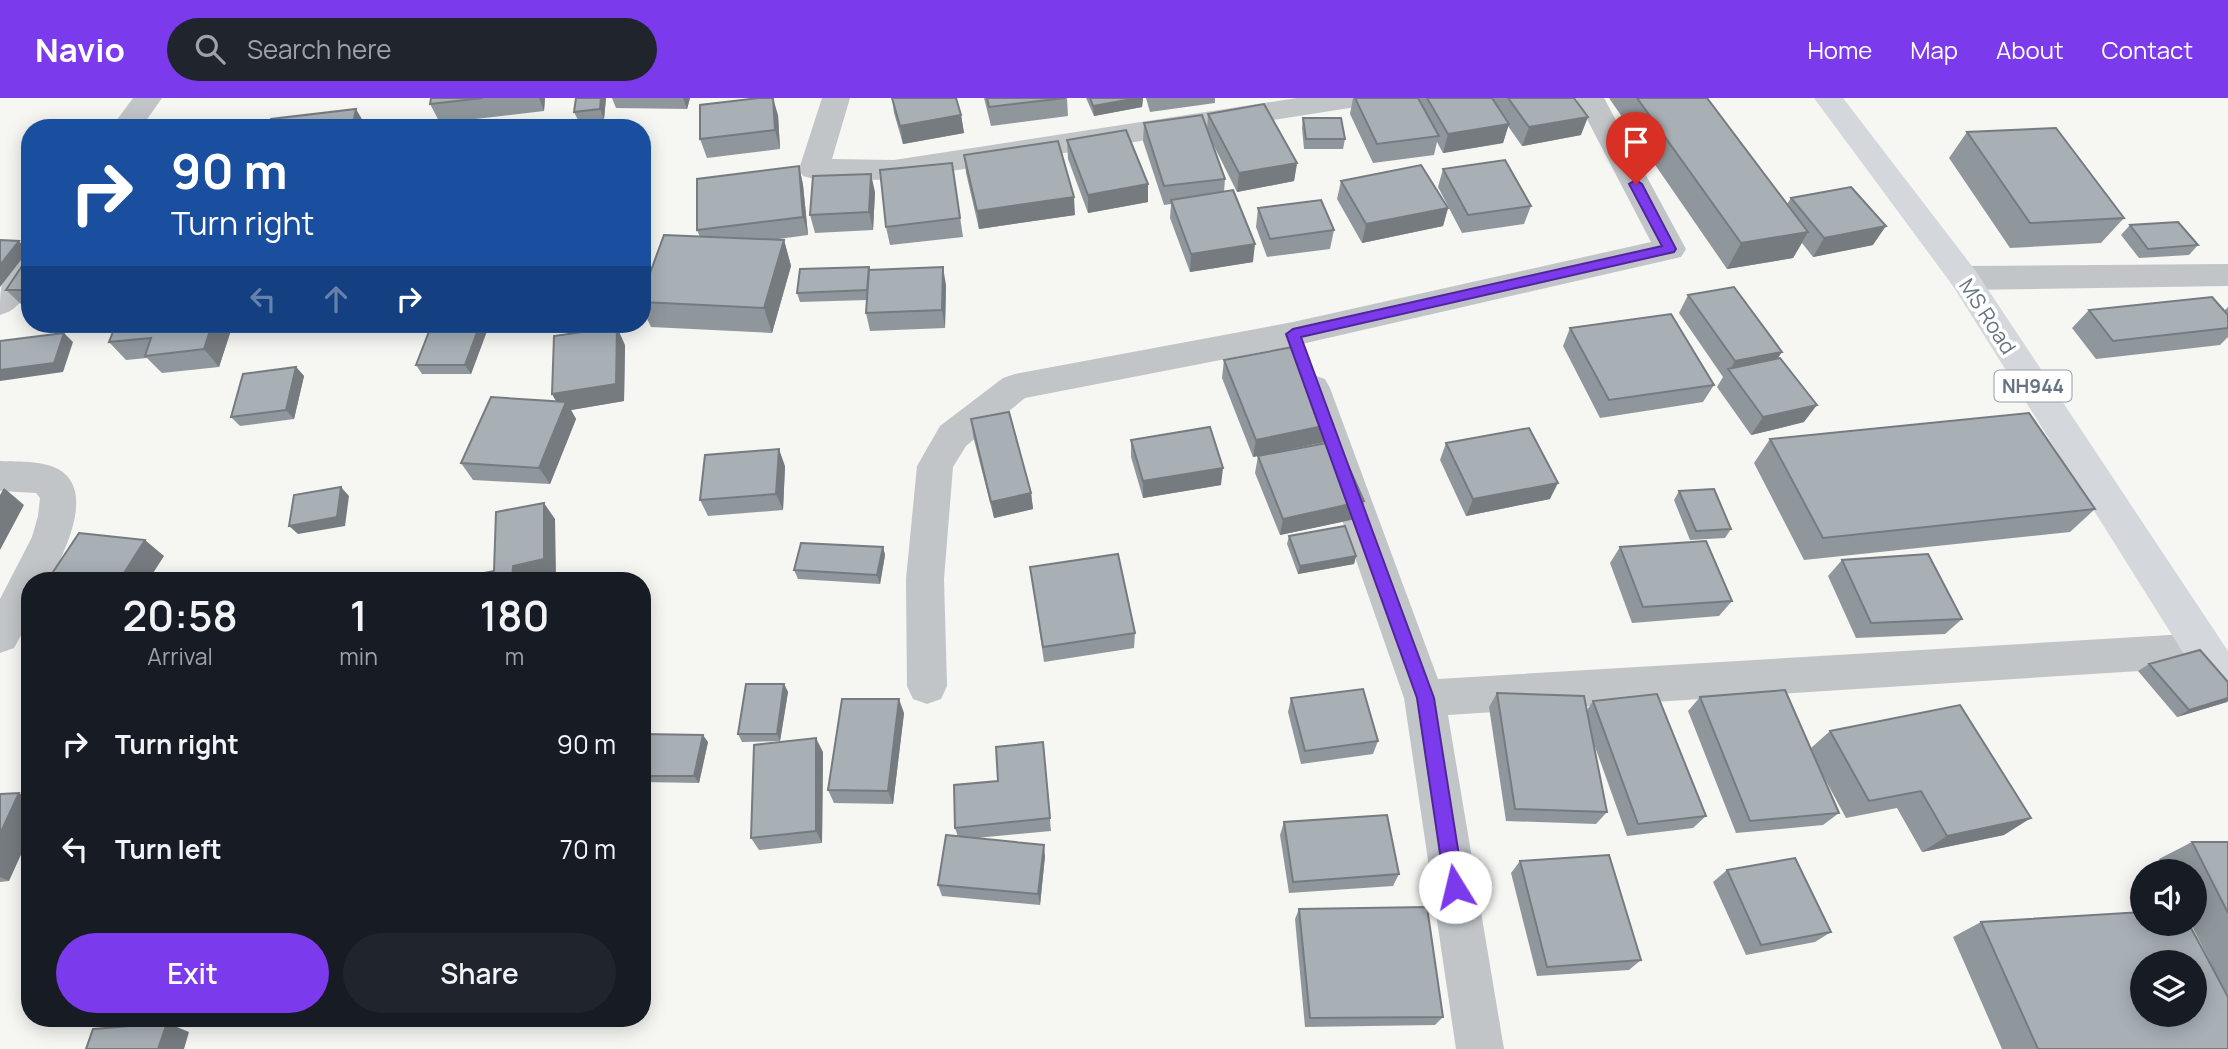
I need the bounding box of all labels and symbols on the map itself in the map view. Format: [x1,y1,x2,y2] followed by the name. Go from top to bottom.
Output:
[1606,112,1666,184] pin
[1953,273,2023,359] street label: MS Road
[1994,370,2072,402] road number: NH944
[1418,850,1492,924] position arrow

